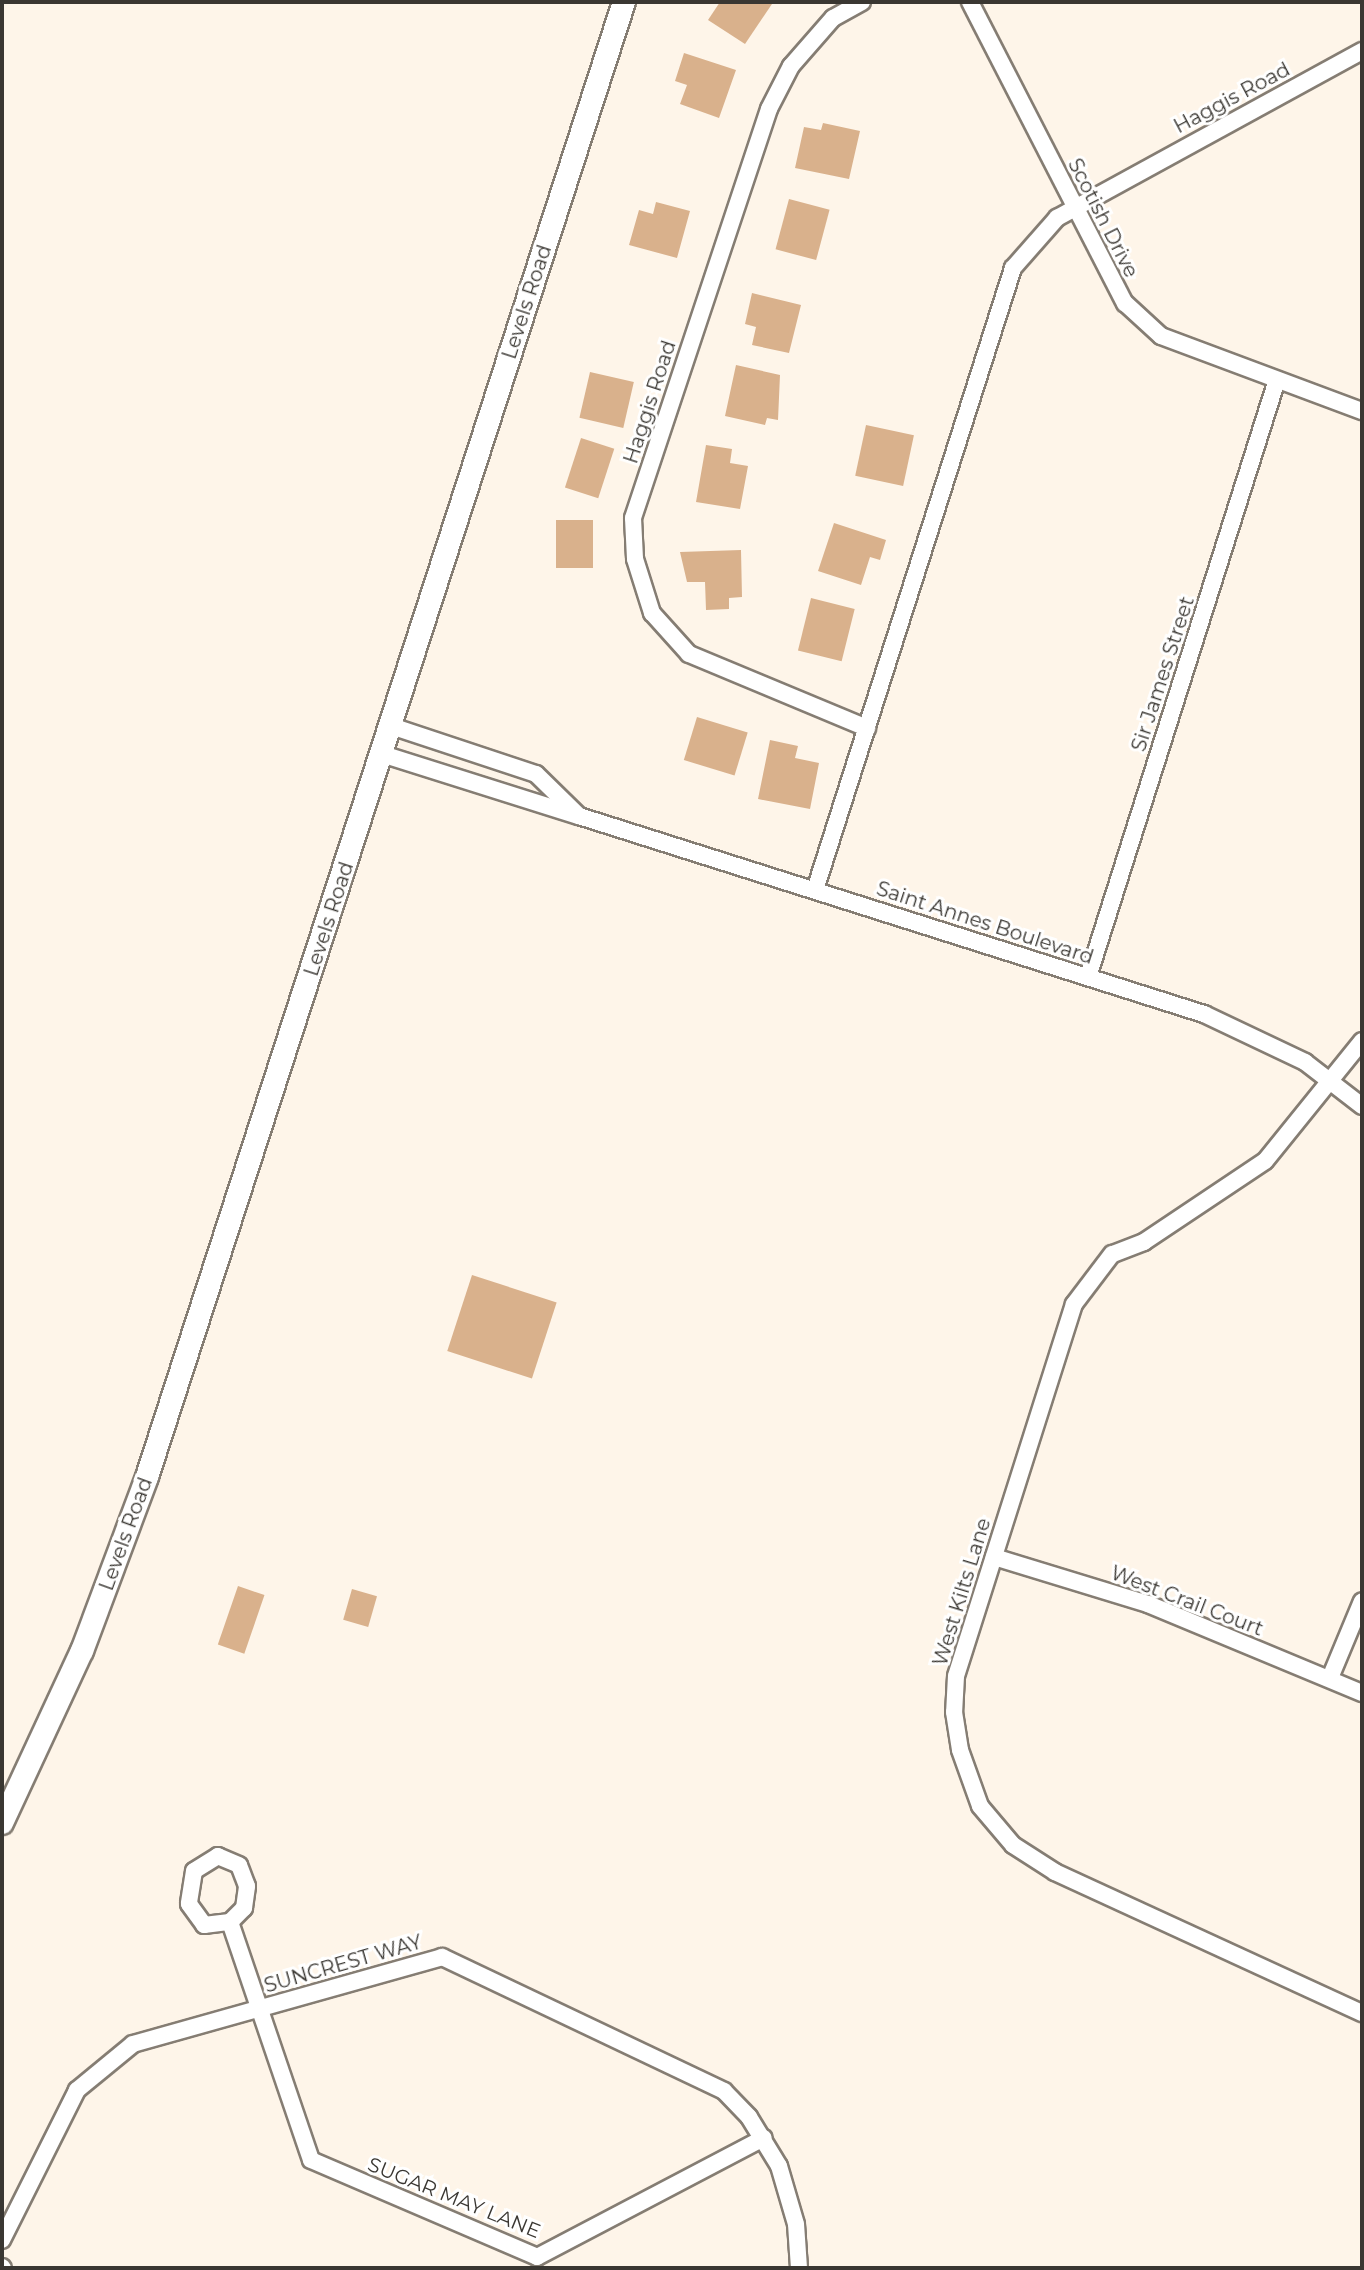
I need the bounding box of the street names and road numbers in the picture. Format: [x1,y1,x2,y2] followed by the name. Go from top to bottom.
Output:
[1170,57,1294,139] street label: Haggis Road
[1063,154,1143,282] street label: Scotish Drive
[497,242,557,362] street label: Levels Road
[619,337,681,467] street label: Haggis Road
[1127,593,1199,755] street label: Sir James Street
[299,859,359,979] street label: Levels Road
[873,877,1097,969] street label: Saint Annes Boulevard
[94,1474,158,1594] street label: Levels Road
[928,1515,996,1669] street label: West Kilts Lane
[1107,1561,1267,1641] street label: West Crail Court
[261,1930,425,1998] street label: SUNCREST WAY
[364,2152,544,2244] street label: SUGAR MAY LANE

